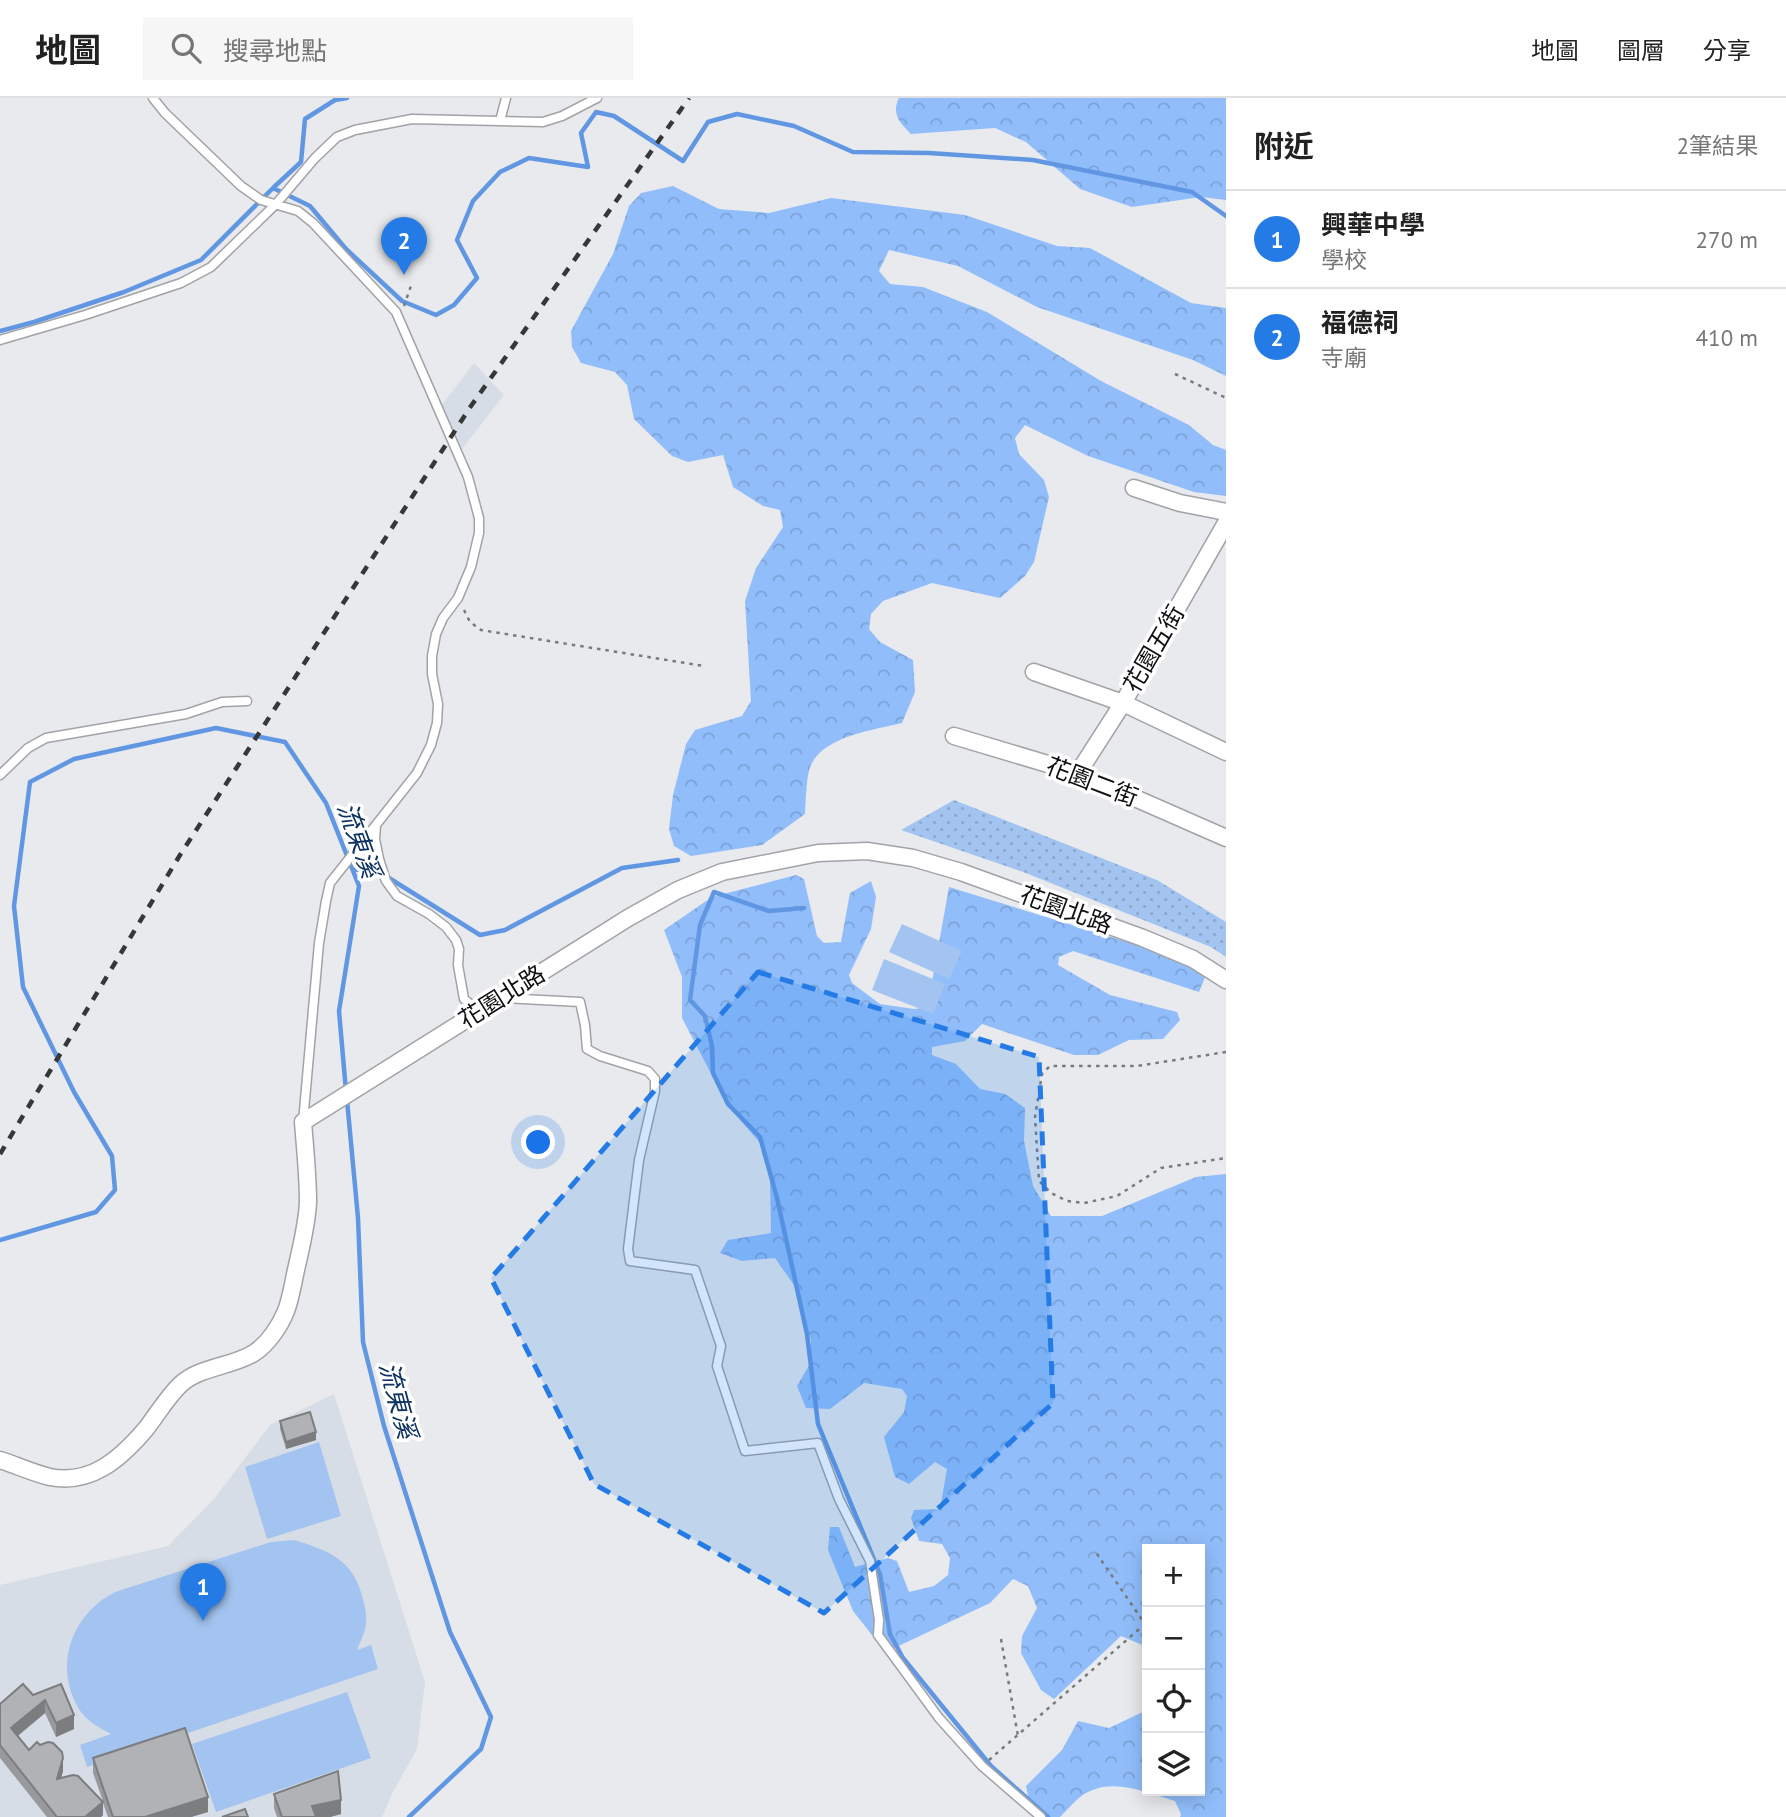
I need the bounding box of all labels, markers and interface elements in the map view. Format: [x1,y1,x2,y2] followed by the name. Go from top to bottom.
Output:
[143,17,633,80] search box
[35,28,101,71] text: 地圖
[167,29,205,67] icon: search
[223,34,327,67] text: 搜尋地點
[1531,35,1579,66] text: 地圖
[1617,35,1665,66] text: 圖層
[1703,35,1751,66] text: 分享
[1254,126,1314,165] text: 附近
[1676,131,1758,160] text: 2筆結果
[1321,208,1425,241] text: 興華中學
[381,217,427,275] pin: 2
[1270,225,1284,254] text: 1
[1696,225,1758,254] text: 270 m
[1321,245,1367,274] text: 學校
[1321,306,1399,339] text: 福德祠
[1270,323,1284,352] text: 2
[1696,323,1758,352] text: 410 m
[1321,343,1367,372] text: 寺廟
[1116,599,1191,698] street label: 花園五街
[1042,750,1143,813] street label: 花園二街
[331,798,390,886] water label: 流東溪
[1016,879,1117,941] street label: 花園北路
[453,958,551,1035] street label: 花園北路
[521,1125,555,1159] your location
[372,1358,426,1446] water label: 流東溪
[1142,1544,1205,1796] map controls
[1142,1544,1205,1607] button: +
[180,1563,226,1621] pin: 1
[1142,1607,1205,1670] button: −
[1142,1670,1205,1733] button: locate
[1142,1733,1205,1796] button: layers

